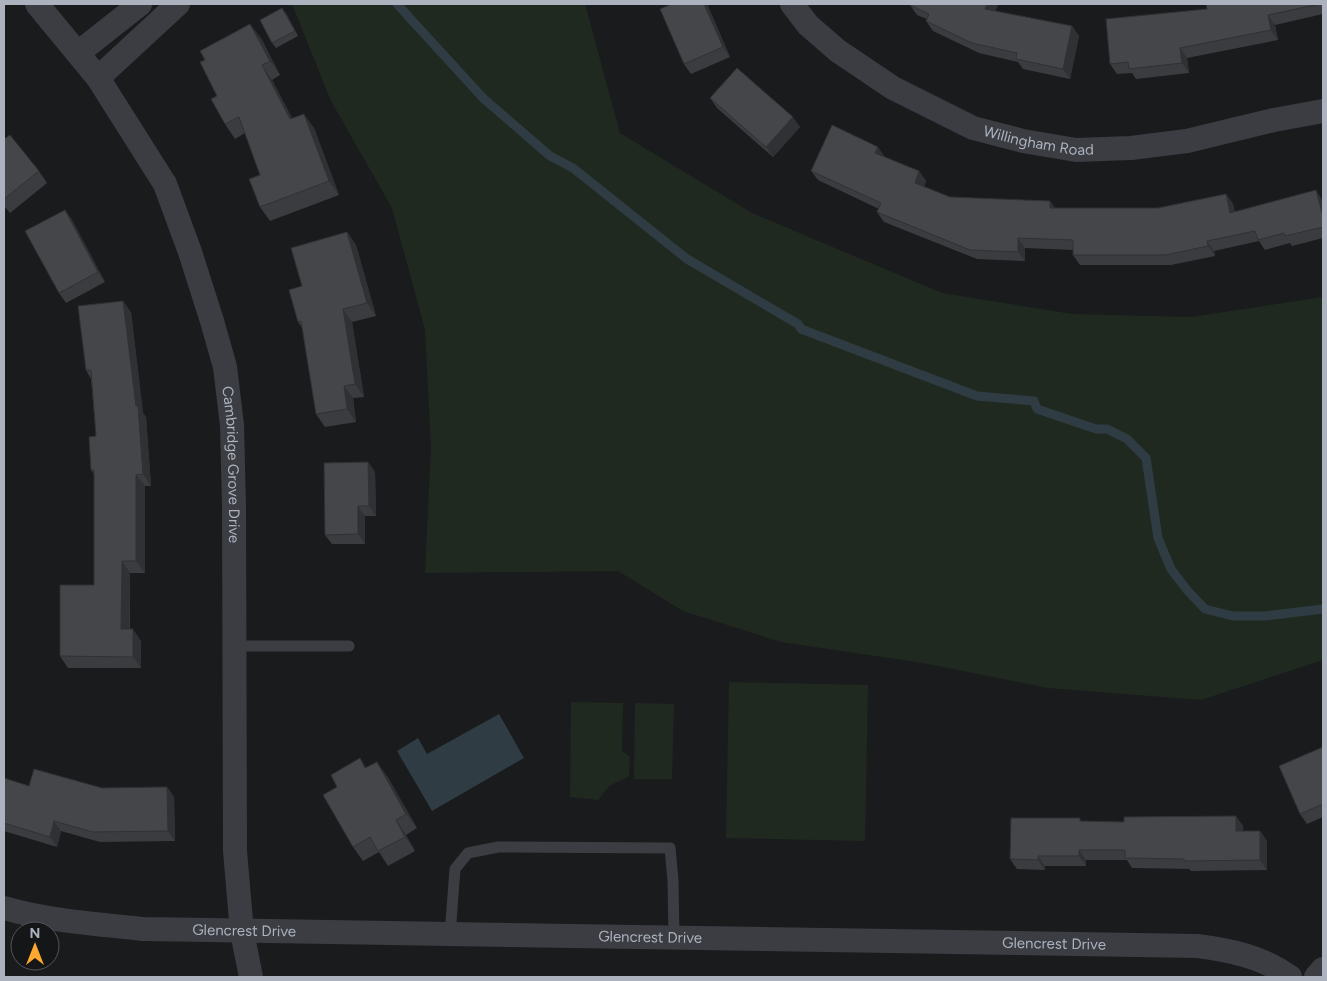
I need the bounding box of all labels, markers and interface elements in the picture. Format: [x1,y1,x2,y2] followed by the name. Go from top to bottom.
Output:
[981,122,1094,159] street label: Willingham Road
[218,385,243,543] street label: Cambridge Grove Drive
[10,921,60,971] north arrow
[192,921,296,940] street label: Glencrest Drive
[30,925,40,942] text: N
[598,927,702,947] street label: Glencrest Drive
[1002,934,1106,954] street label: Glencrest Drive

